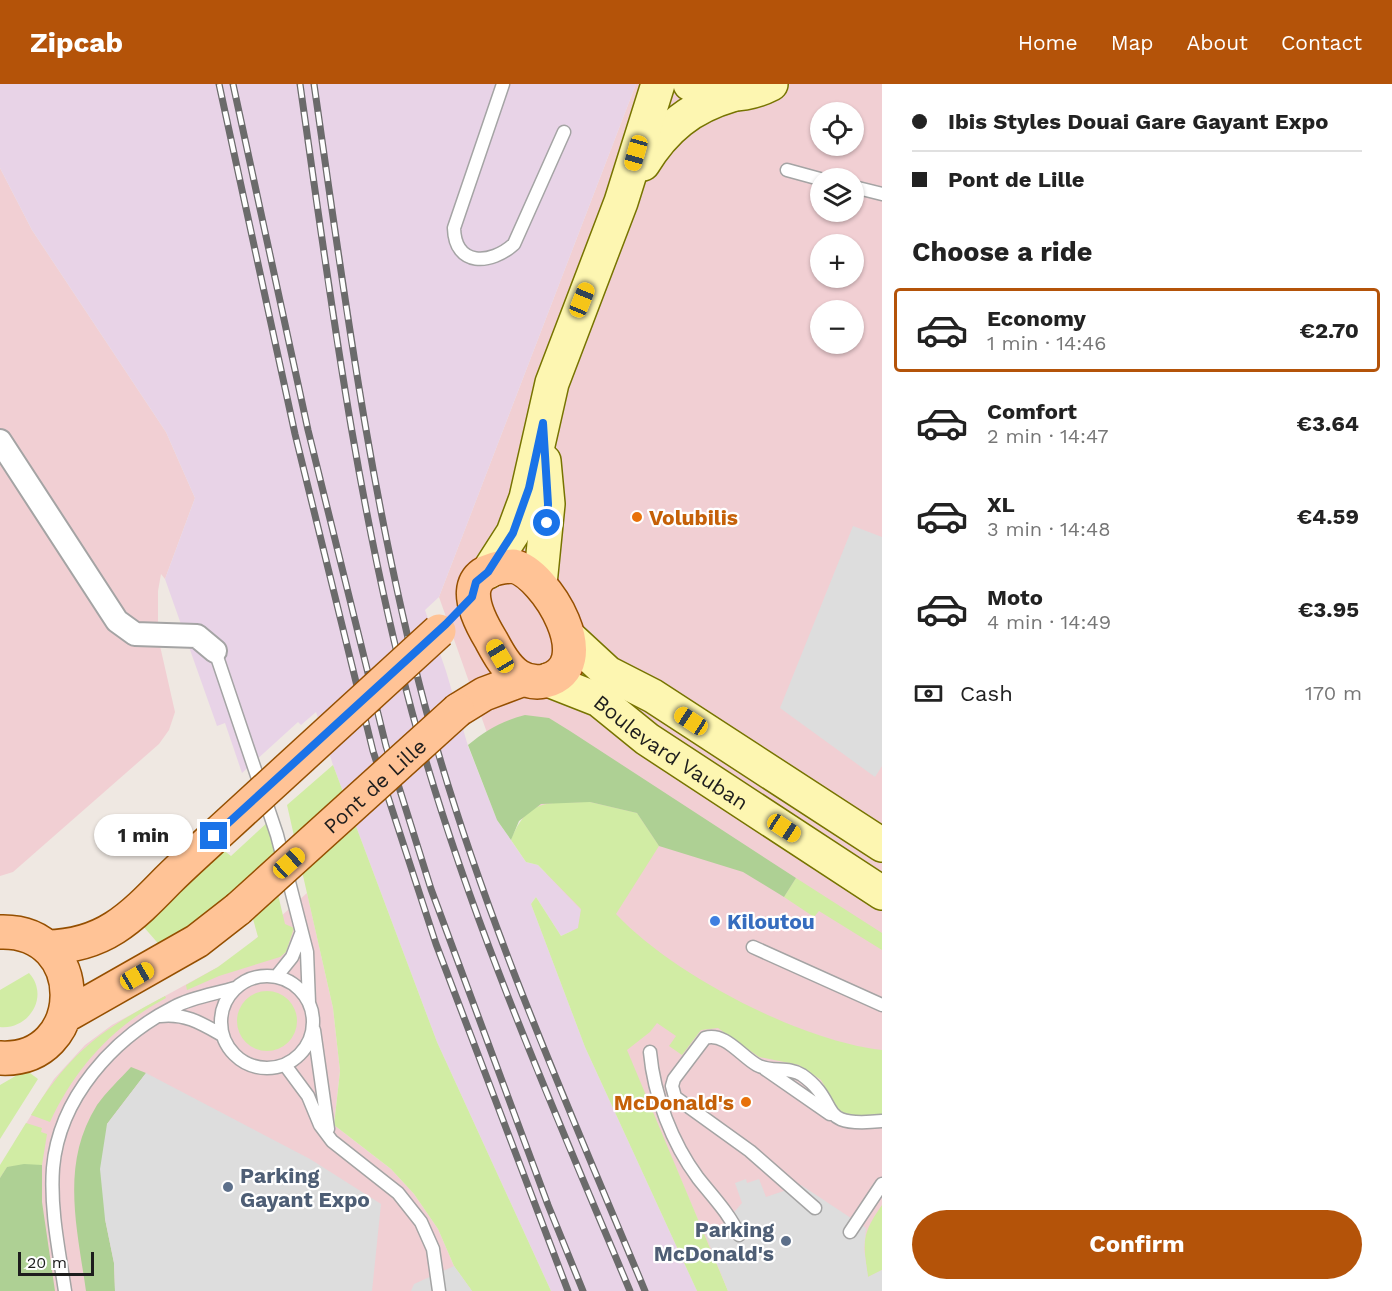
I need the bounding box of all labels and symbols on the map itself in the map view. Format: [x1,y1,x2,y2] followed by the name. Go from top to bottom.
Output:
[622,133,650,173] car
[567,280,597,320] car
[649,505,738,530] place label: Volubilis
[533,509,560,536] route start
[630,510,644,524] marker: Volubilis
[483,636,517,676] car
[589,689,753,815] street label: Boulevard Vauban
[671,704,711,738] car
[318,733,431,838] street label: Pont de Lille
[764,811,804,845] car
[94,815,193,857] callout: 1 min
[200,822,227,849] route end
[270,844,308,882] car
[727,909,815,934] place label: Kiloutou
[708,914,722,928] marker: Kiloutou
[117,959,157,993] car
[614,1090,734,1115] place label: McDonald's
[739,1095,753,1109] marker: McDonald's
[240,1163,370,1212] place label: Parking Gayant Expo
[221,1180,235,1194] marker: Parking Gayant Expo
[654,1217,774,1266] place label: Parking McDonald's
[779,1234,793,1248] marker: Parking McDonald's
[18,1249,94,1276] scale bar

